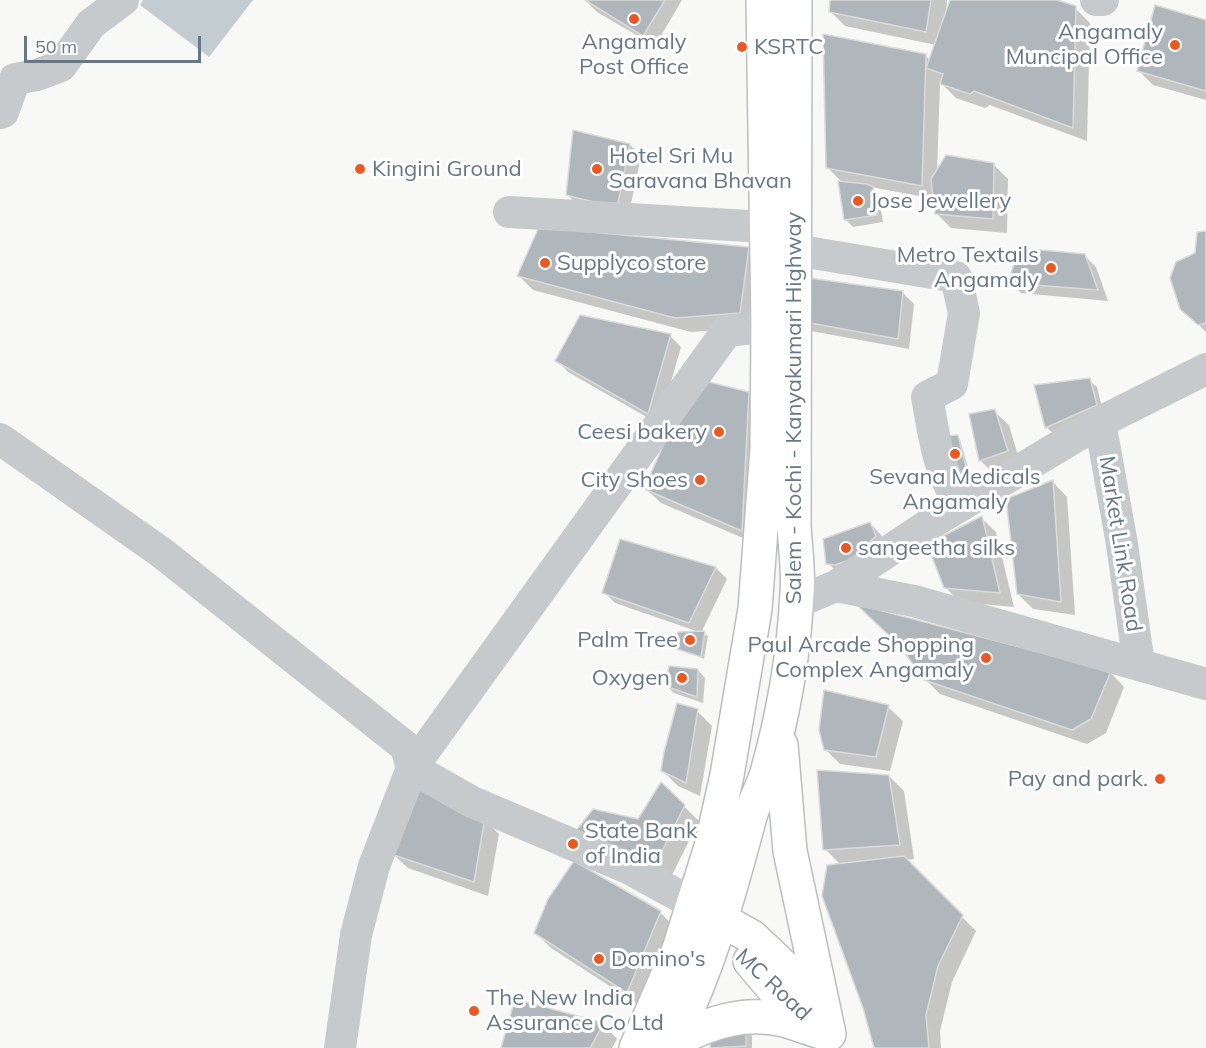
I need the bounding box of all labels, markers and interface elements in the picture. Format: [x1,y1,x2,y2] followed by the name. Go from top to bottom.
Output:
[627,12,641,26] marker: Angamaly Post Office
[1006,19,1163,70] place label: Angamaly Muncipal Office
[27,24,204,62] scale bar
[579,29,689,80] place label: Angamaly Post Office
[754,34,823,60] place label: KSRTC
[35,35,77,58] text: 50 m
[1168,38,1182,52] marker: Angamaly Muncipal Office
[735,40,749,54] marker: KSRTC
[609,143,792,194] place label: Hotel Sri Mu Saravana Bhavan
[372,156,522,182] place label: Kingini Ground
[353,162,367,176] marker: Kingini Ground
[590,162,604,176] marker: Hotel Sri Mu Saravana Bhavan
[870,188,1011,214] place label: Jose Jewellery
[851,194,865,208] marker: Jose Jewellery
[781,212,807,604] street label: Salem - Kochi - Kanyakumari Highway
[897,242,1039,294] place label: Metro Textails Angamaly
[557,250,706,276] place label: Supplyco store
[538,256,552,270] marker: Supplyco store
[1044,261,1058,275] marker: Metro Textails Angamaly
[577,419,707,445] place label: Ceesi bakery
[712,425,726,439] marker: Ceesi bakery
[948,447,962,461] marker: Sevana Medicals Angamaly
[1093,454,1147,634] street label: Market Link Road
[869,464,1041,516] place label: Sevana Medicals Angamaly
[580,467,688,493] place label: City Shoes
[693,473,707,487] marker: City Shoes
[858,535,1015,561] place label: sangeetha silks
[839,541,853,555] marker: sangeetha silks
[577,627,678,653] place label: Palm Tree
[747,632,974,684] place label: Paul Arcade Shopping Complex Angamaly
[683,633,697,647] marker: Palm Tree
[979,651,993,665] marker: Paul Arcade Shopping Complex Angamaly
[592,665,670,691] place label: Oxygen
[675,671,689,685] marker: Oxygen
[1008,766,1148,792] place label: Pay and park.
[1153,772,1167,786] marker: Pay and park.
[585,818,697,870] place label: State Bank of India
[566,837,580,851] marker: State Bank of India
[730,943,816,1027] street label: MC Road
[611,946,706,972] place label: Domino's
[592,952,606,966] marker: Domino's
[486,985,664,1036] place label: The New India Assurance Co Ltd
[467,1004,481,1018] marker: The New India Assurance Co Ltd

